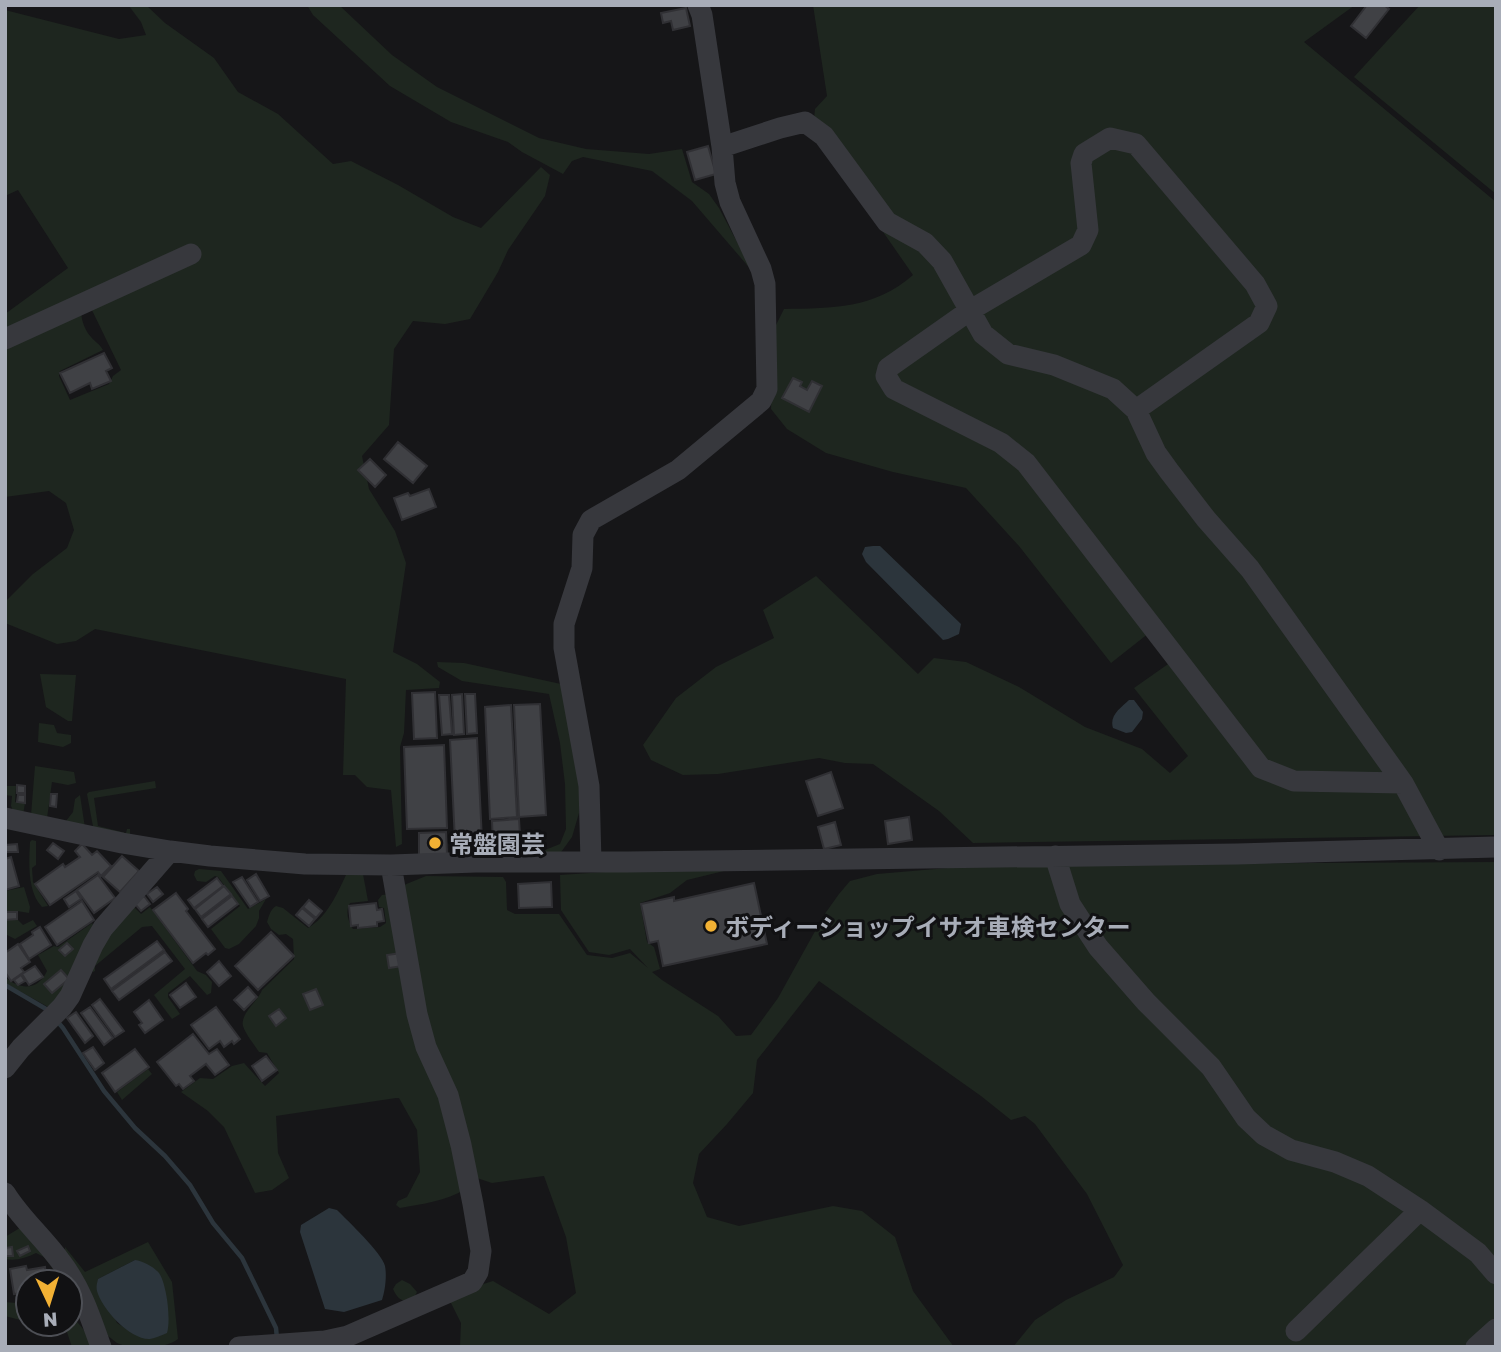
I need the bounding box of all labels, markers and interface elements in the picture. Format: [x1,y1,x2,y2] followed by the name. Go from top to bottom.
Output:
[449,829,545,858] place label: 常盤園芸
[427,835,443,851] marker: 常盤園芸
[725,912,1131,941] place label: ボディーショップイサオ車検センター
[703,918,719,934] marker: ボディーショップイサオ車検センター
[14,1268,84,1338] north arrow
[42,1308,58,1332] text: N

